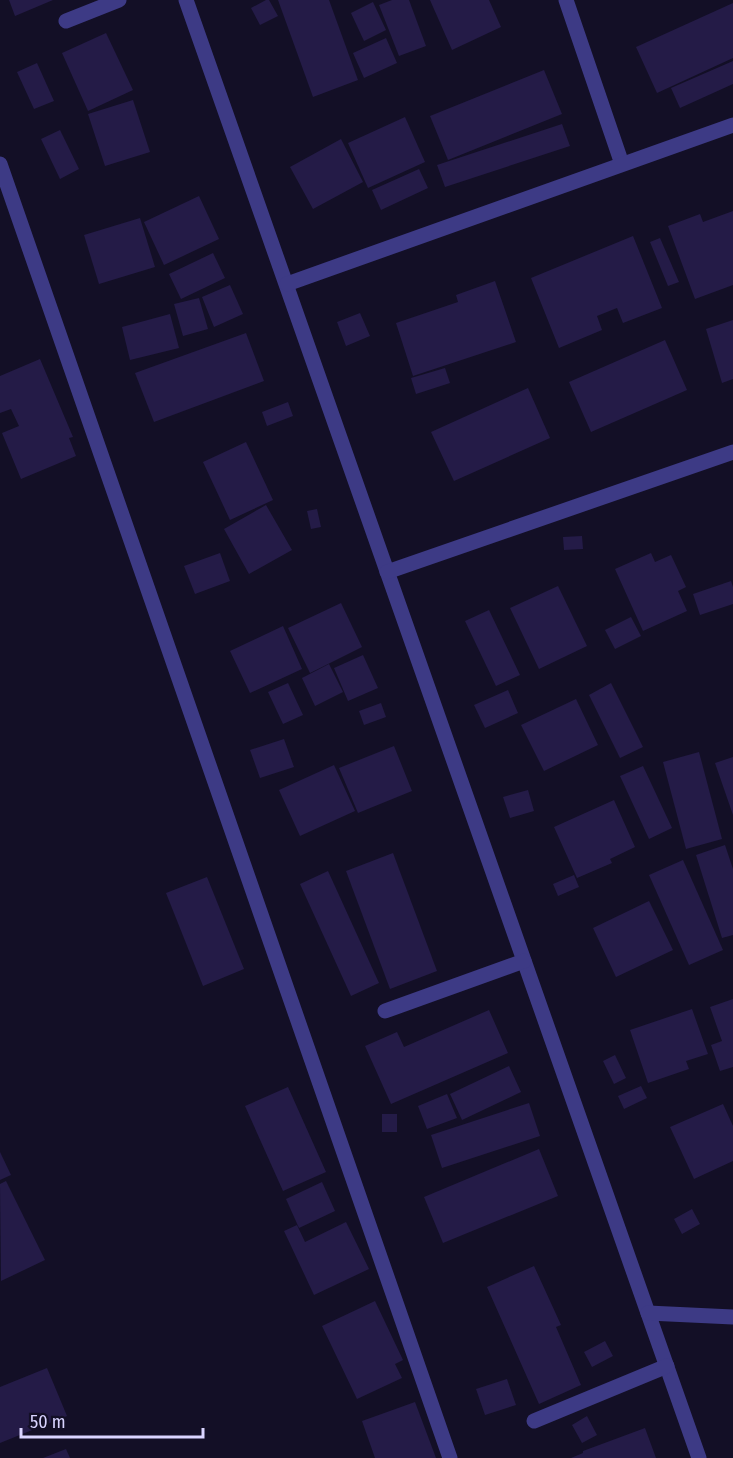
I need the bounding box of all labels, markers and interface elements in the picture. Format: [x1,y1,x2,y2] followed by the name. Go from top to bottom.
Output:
[21,1401,202,1439] scale bar
[30,1411,66,1433] text: 50 m

